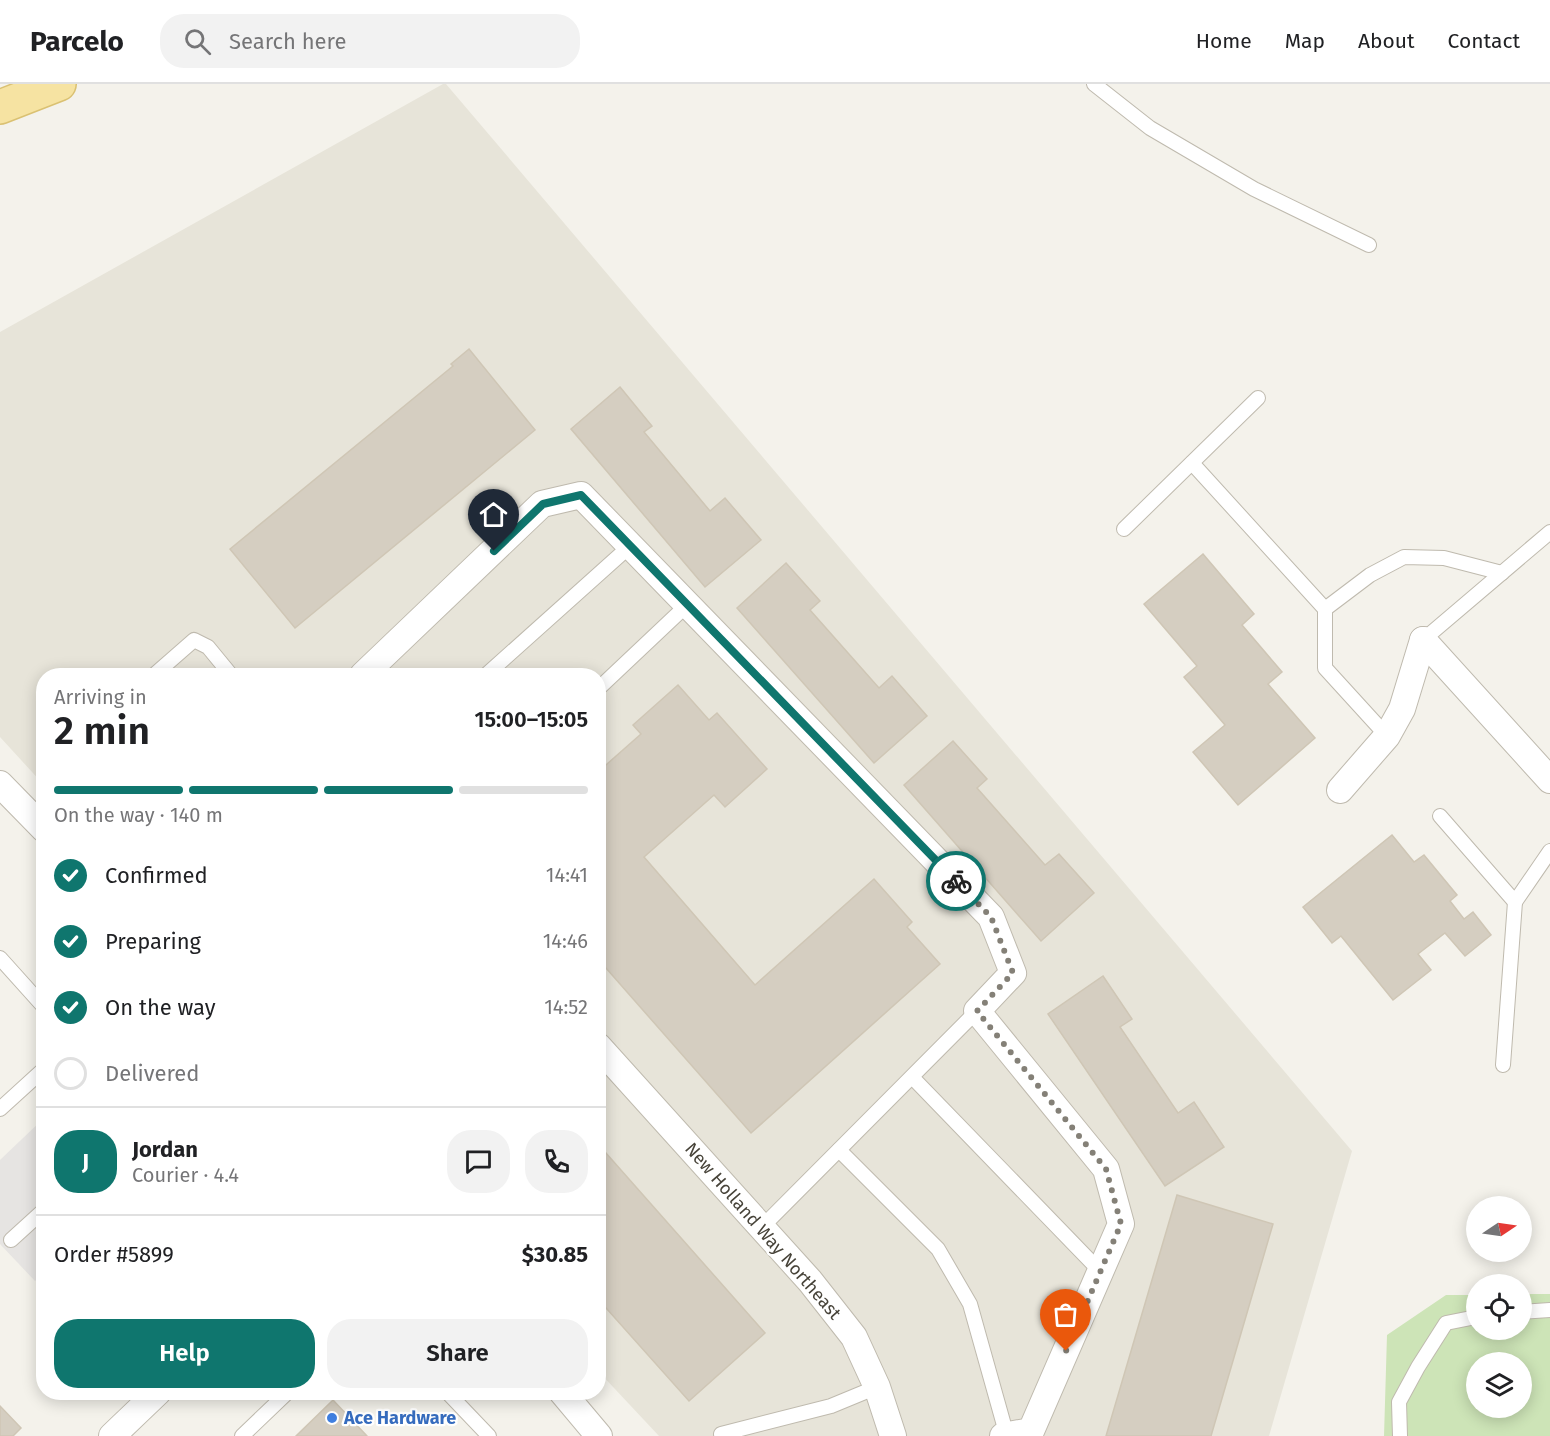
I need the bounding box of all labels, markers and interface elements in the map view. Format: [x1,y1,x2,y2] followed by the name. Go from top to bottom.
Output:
[160,14,580,68] search box
[30,25,124,58] text: Parcelo
[181,25,214,58] icon: search
[229,28,346,55] text: Search here
[1196,28,1252,54] text: Home
[1285,28,1325,54] text: Map
[1358,28,1415,54] text: About
[1448,28,1520,54] text: Contact
[468,489,519,551] pin
[477,498,510,531] icon: home
[54,685,147,709] text: Arriving in
[474,706,588,733] text: 15:00–15:05
[54,708,150,754] text: 2 min
[54,803,223,827] text: On the way · 140 m
[926,851,986,911] courier
[54,859,87,892] icon: check
[105,862,208,889] text: Confirmed
[546,863,588,887] text: 14:41
[940,865,973,898] icon: bike
[54,925,87,958] icon: check
[105,928,201,955] text: Preparing
[543,929,588,953] text: 14:46
[54,991,87,1024] icon: check
[105,994,216,1021] text: On the way
[544,995,588,1019] text: 14:52
[105,1060,200,1087] text: Delivered
[447,1130,510,1193] button: chat
[525,1130,588,1193] button: phone
[132,1136,198,1163] text: Jordan
[680,1138,846,1324] street label: New Holland Way Northeast
[82,1148,89,1175] text: J
[132,1163,239,1187] text: Courier · 4.4
[1466,1196,1532,1262] north arrow
[1466,1196,1532,1418] map controls
[54,1241,174,1268] text: Order #5899
[522,1241,588,1268] text: $30.85
[1466,1274,1532,1340] button: locate
[1040,1289,1091,1351] pin
[1049,1298,1082,1331] icon: bag
[54,1319,315,1388] button: Help
[327,1319,588,1388] button: Share
[1466,1352,1532,1418] button: layers
[343,1407,456,1429] place label: Ace Hardware
[325,1411,339,1425] marker: Ace Hardware

